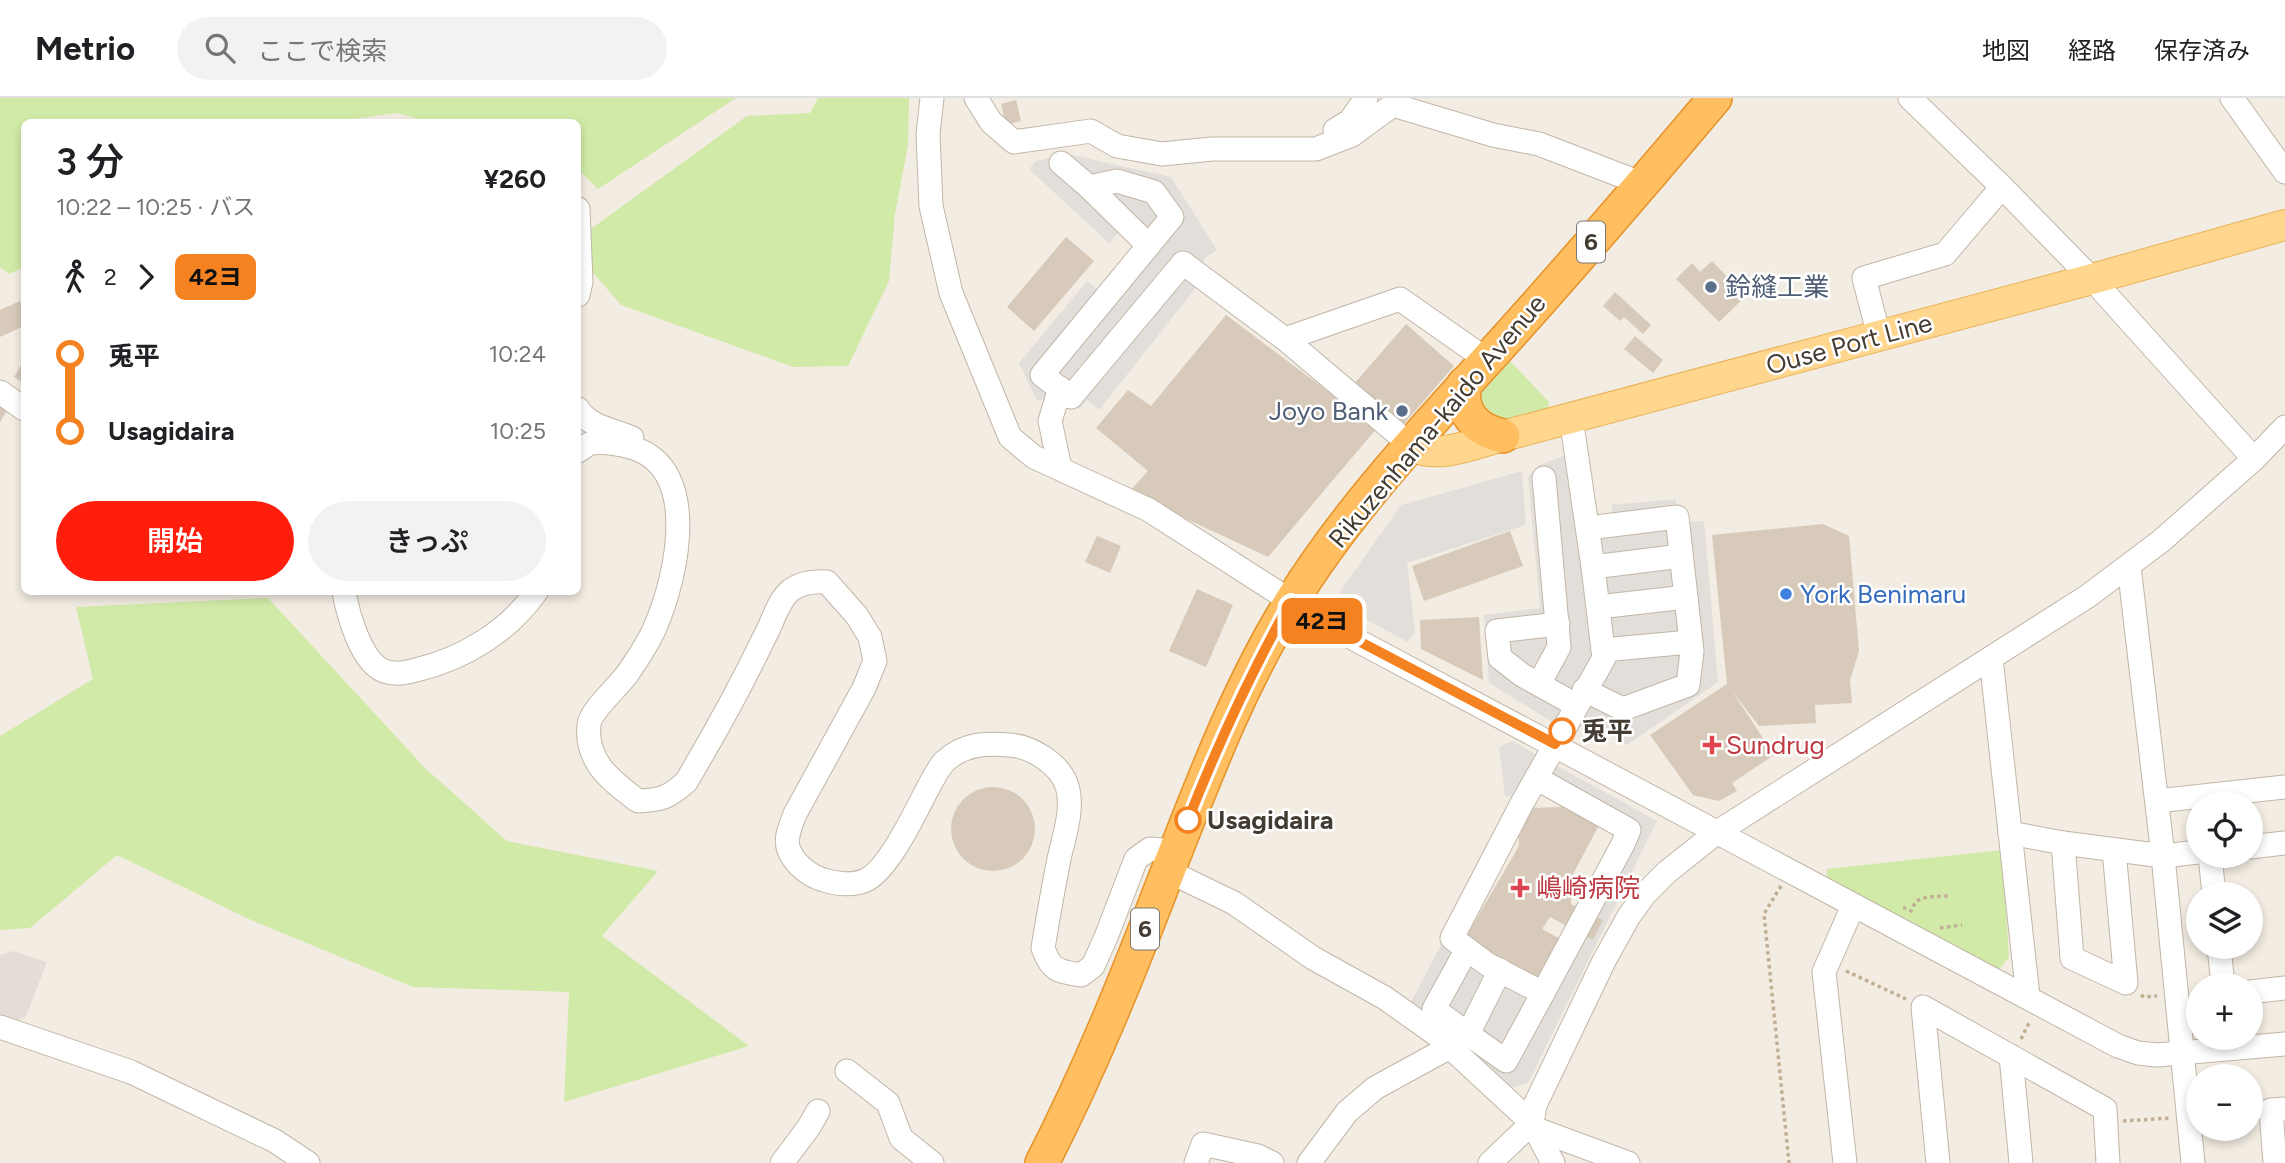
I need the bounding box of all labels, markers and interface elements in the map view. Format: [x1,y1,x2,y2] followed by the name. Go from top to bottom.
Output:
[177,17,667,80] search box
[35,29,135,68] text: Metrio
[201,29,239,67] icon: search
[257,35,387,67] text: ここで検索
[1982,36,2030,65] text: 地図
[2068,36,2116,65] text: 経路
[2154,36,2250,65] text: 保存済み
[56,139,124,185] text: 3 分
[484,163,546,195] text: ¥260
[56,193,255,221] text: 10:22 – 10:25 · バス
[1577,222,1605,262] road number: 6
[56,258,94,296] icon: walk
[127,258,165,296] icon: forward
[189,262,242,291] text: 42ヨ
[104,263,117,291] text: 2
[1725,271,1829,303] place label: 鈴縫工業
[1703,279,1719,295] marker: 鈴縫工業
[1322,288,1552,554] street label: Rikuzenhama-kaido Avenue
[1762,306,1936,382] street label: Ouse Port Line
[108,340,160,372] text: 兎平
[489,340,546,368] text: 10:24
[1269,395,1388,427] place label: Joyo Bank
[1394,403,1410,419] marker: Joyo Bank
[108,415,235,447] text: Usagidaira
[490,417,546,445] text: 10:25
[56,501,294,581] button: 開始
[308,501,546,581] button: きっぷ
[1800,578,1966,610] place label: York Benimaru
[1778,586,1794,602] marker: York Benimaru
[1282,598,1362,644] line badge: 42ヨ
[1295,606,1349,635] text: 42ヨ
[1581,715,1633,747] place label: 兎平
[1549,718,1575,744] marker: 兎平
[1726,729,1825,761] place label: Sundrug
[1704,737,1720,753] marker: Sundrug
[2186,791,2263,1141] map controls
[2186,791,2263,868] button: locate
[1207,804,1334,836] place label: Usagidaira
[1175,807,1201,833] marker: Usagidaira
[1536,872,1640,904] place label: 嶋崎病院
[1510,878,1530,898] marker: 嶋崎病院
[2186,882,2263,959] button: layers
[1131,908,1159,950] road number: 6
[2186,973,2263,1050] button: +
[2186,1064,2263,1141] button: −

